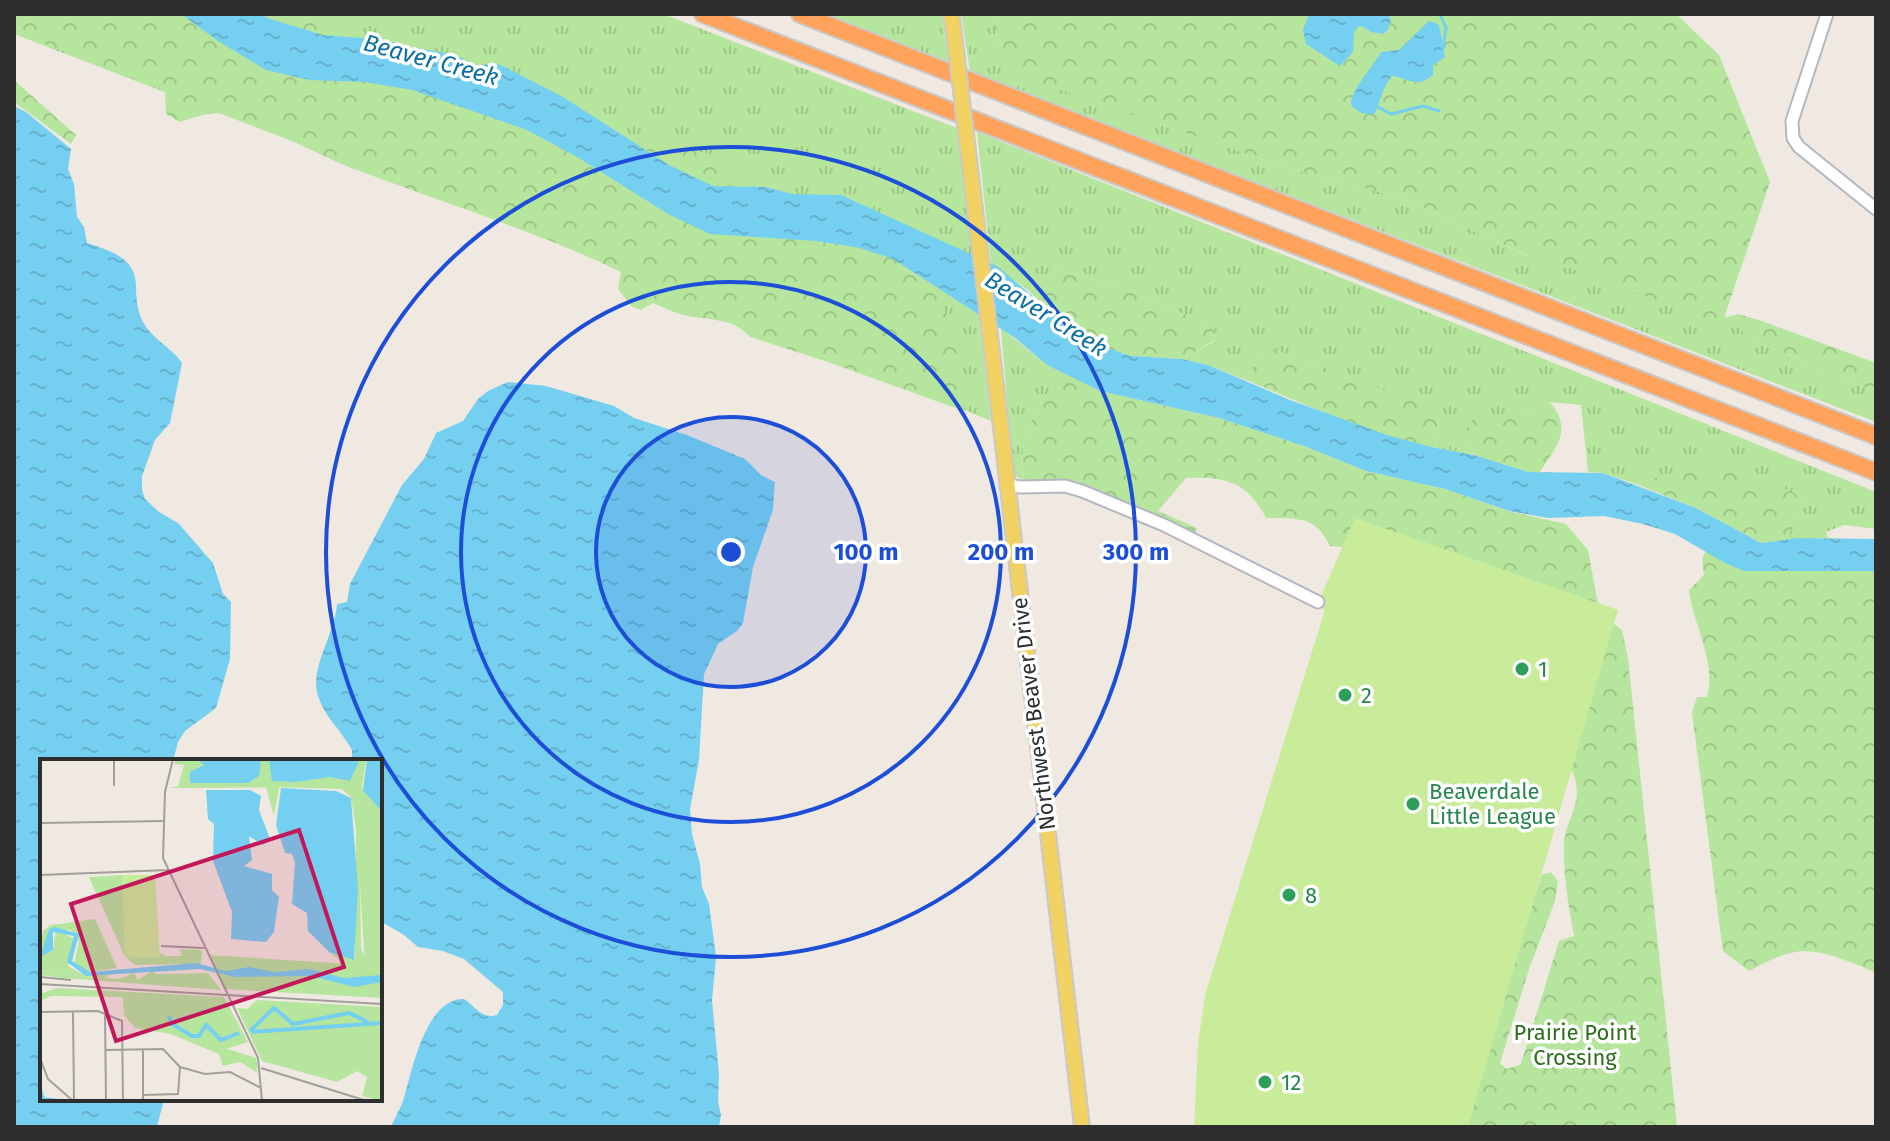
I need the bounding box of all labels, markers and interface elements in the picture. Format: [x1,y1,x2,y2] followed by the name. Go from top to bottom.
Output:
[360,29,502,91] water label: Beaver Creek
[980,265,1112,363] water label: Beaver Creek
[717,538,745,566] centre of rings
[833,538,899,566] text: 100 m
[968,538,1034,566] text: 200 m
[1102,538,1169,566] text: 300 m
[1006,596,1061,832] street label: Northwest Beaver Drive
[1538,656,1548,683] place label: 1
[1513,660,1531,678] marker: 1
[1361,682,1372,709] place label: 2
[1336,686,1354,704] marker: 2
[40,759,382,1101] inset map
[1429,778,1556,830] place label: Beaverdale Little League
[1404,795,1422,813] marker: Beaverdale Little League
[1305,882,1317,909] place label: 8
[1280,886,1298,904] marker: 8
[1514,1019,1636,1071] park label: Prairie Point Crossing
[1281,1069,1301,1096] place label: 12
[1256,1073,1274,1091] marker: 12

